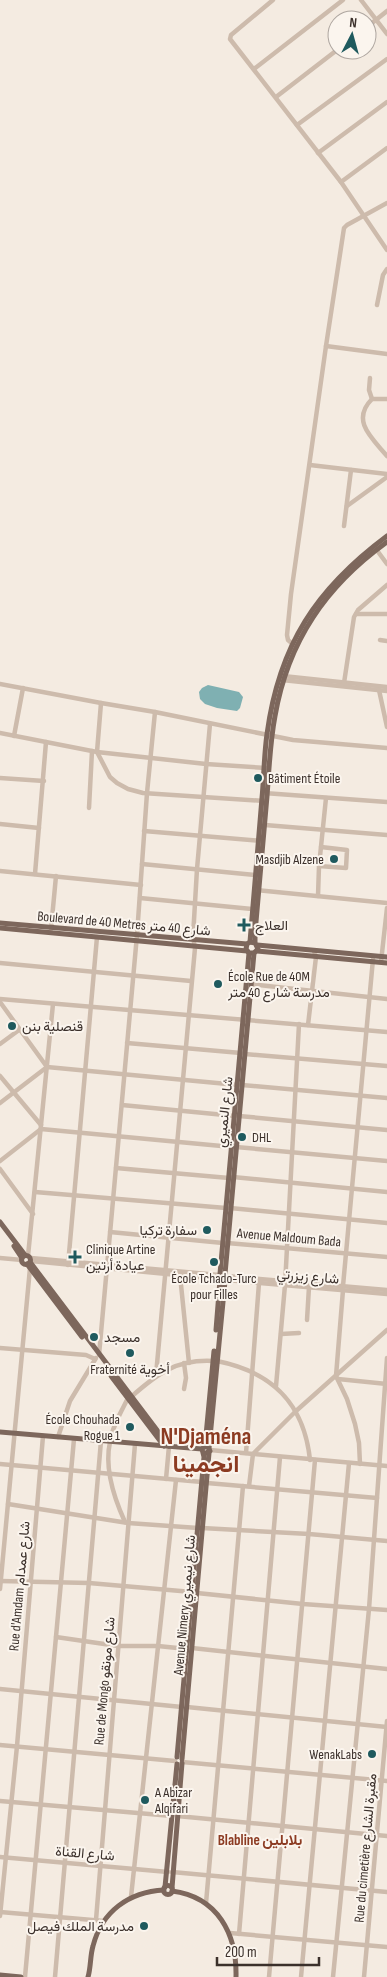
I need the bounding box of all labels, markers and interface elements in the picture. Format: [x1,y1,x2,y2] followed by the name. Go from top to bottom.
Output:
[327,10,377,60] north arrow
[349,14,358,31] text: N
[268,770,340,787] place label: Bâtiment Étoile
[252,772,264,784] marker: Bâtiment Étoile
[255,851,324,868] place label: Masdjib Alzene
[328,853,340,865] marker: Masdjib Alzene
[36,907,211,942] street label: Boulevard de 40 Metres شارع 40 متر
[255,917,288,936] place label: العلاج
[237,918,251,932] marker: العلاج
[227,968,330,1003] place label: École Rue de 40M مدرسة شارع 40 متر
[212,978,224,990] marker: École Rue de 40M مدرسة شارع 40 متر
[22,1018,83,1035] place label: قنصلية بنن
[6,1020,18,1032] marker: قنصلية بنن
[212,1076,240,1149] street label: شارع النميري
[252,1129,271,1146] place label: DHL
[236,1131,248,1143] marker: DHL
[140,1222,197,1239] place label: سفارة تركيا
[201,1224,213,1236] marker: سفارة تركيا
[235,1224,342,1251] street label: Avenue Maldoum Bada
[86,1241,155,1274] place label: Clinique Artine عيادة أرتين
[68,1250,82,1264] marker: Clinique Artine عيادة أرتين
[208,1256,220,1268] marker: École Tchado-Turc pour Filles
[276,1265,340,1291] street label: شارع زيزرتي
[171,1270,257,1303] place label: École Tchado-Turc pour Filles
[104,1329,140,1346] place label: مسجد
[88,1331,100,1343] marker: مسجد
[124,1347,136,1359] marker: Fraternité أخوية
[90,1361,170,1378] place label: Fraternité أخوية
[45,1411,120,1444] place label: École Chouhada Rogue 1
[124,1421,136,1433] marker: École Chouhada Rogue 1
[161,1422,251,1479] district label: N'Djaména انجمينا
[5,1520,36,1652] street label: Rue d'Amdam شارع عمدام
[170,1534,202,1677] street label: Avenue Nimery شارع نيميري
[90,1616,121,1746] street label: Rue de Mongo شارع مونقو
[309,1746,362,1763] place label: WenakLabs
[366,1748,378,1760] marker: WenakLabs
[351,1773,382,1923] street label: Rue du cimetière مقبرة الشارع
[154,1784,192,1817] place label: A Abizar Alqifari
[139,1794,151,1806] marker: A Abizar Alqifari
[218,1831,302,1850] district label: Blabline بلابلين
[54,1842,115,1867] street label: شارع القناة
[27,1918,134,1935] place label: مدرسة الملك فيصل
[138,1920,150,1932] marker: مدرسة الملك فيصل
[217,1934,320,1966] scale bar
[225,1943,257,1962] text: 200 m

